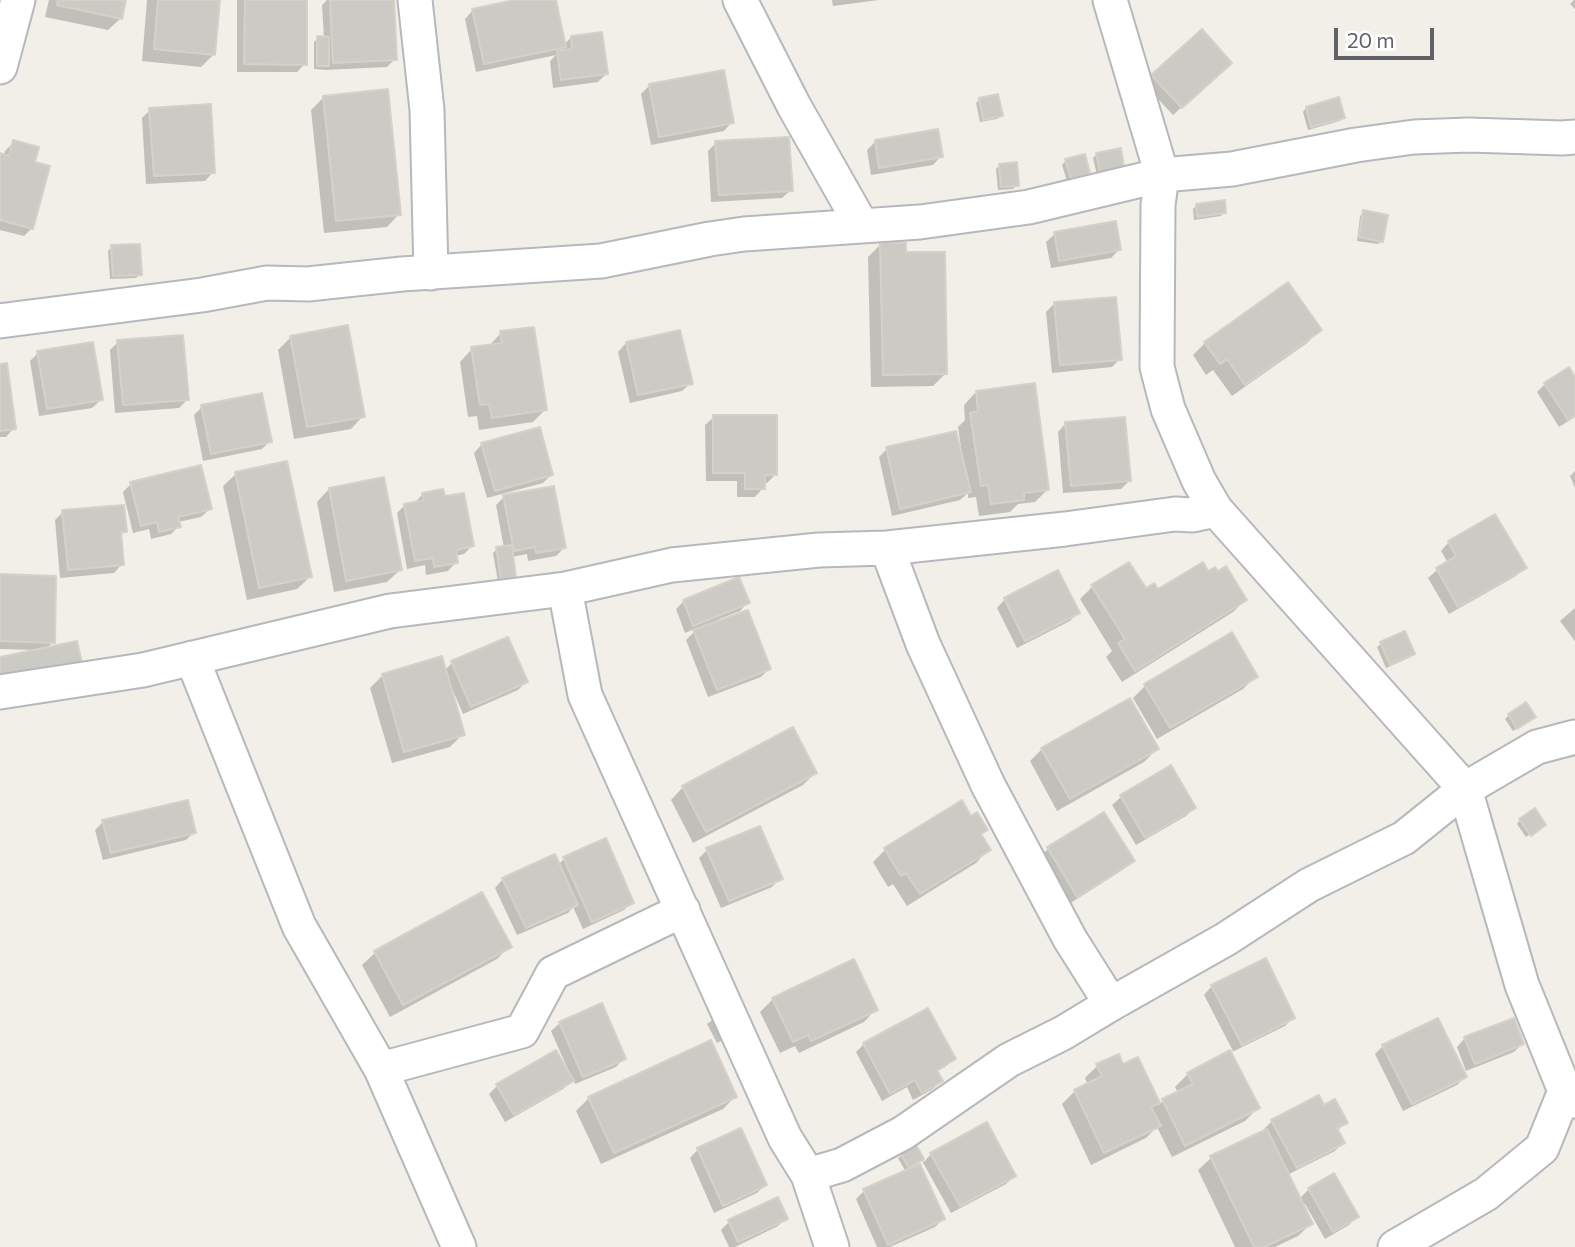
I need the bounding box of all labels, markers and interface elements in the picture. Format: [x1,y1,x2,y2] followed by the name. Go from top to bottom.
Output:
[1337,14,1437,58] scale bar
[1347,27,1395,52] text: 20 m

